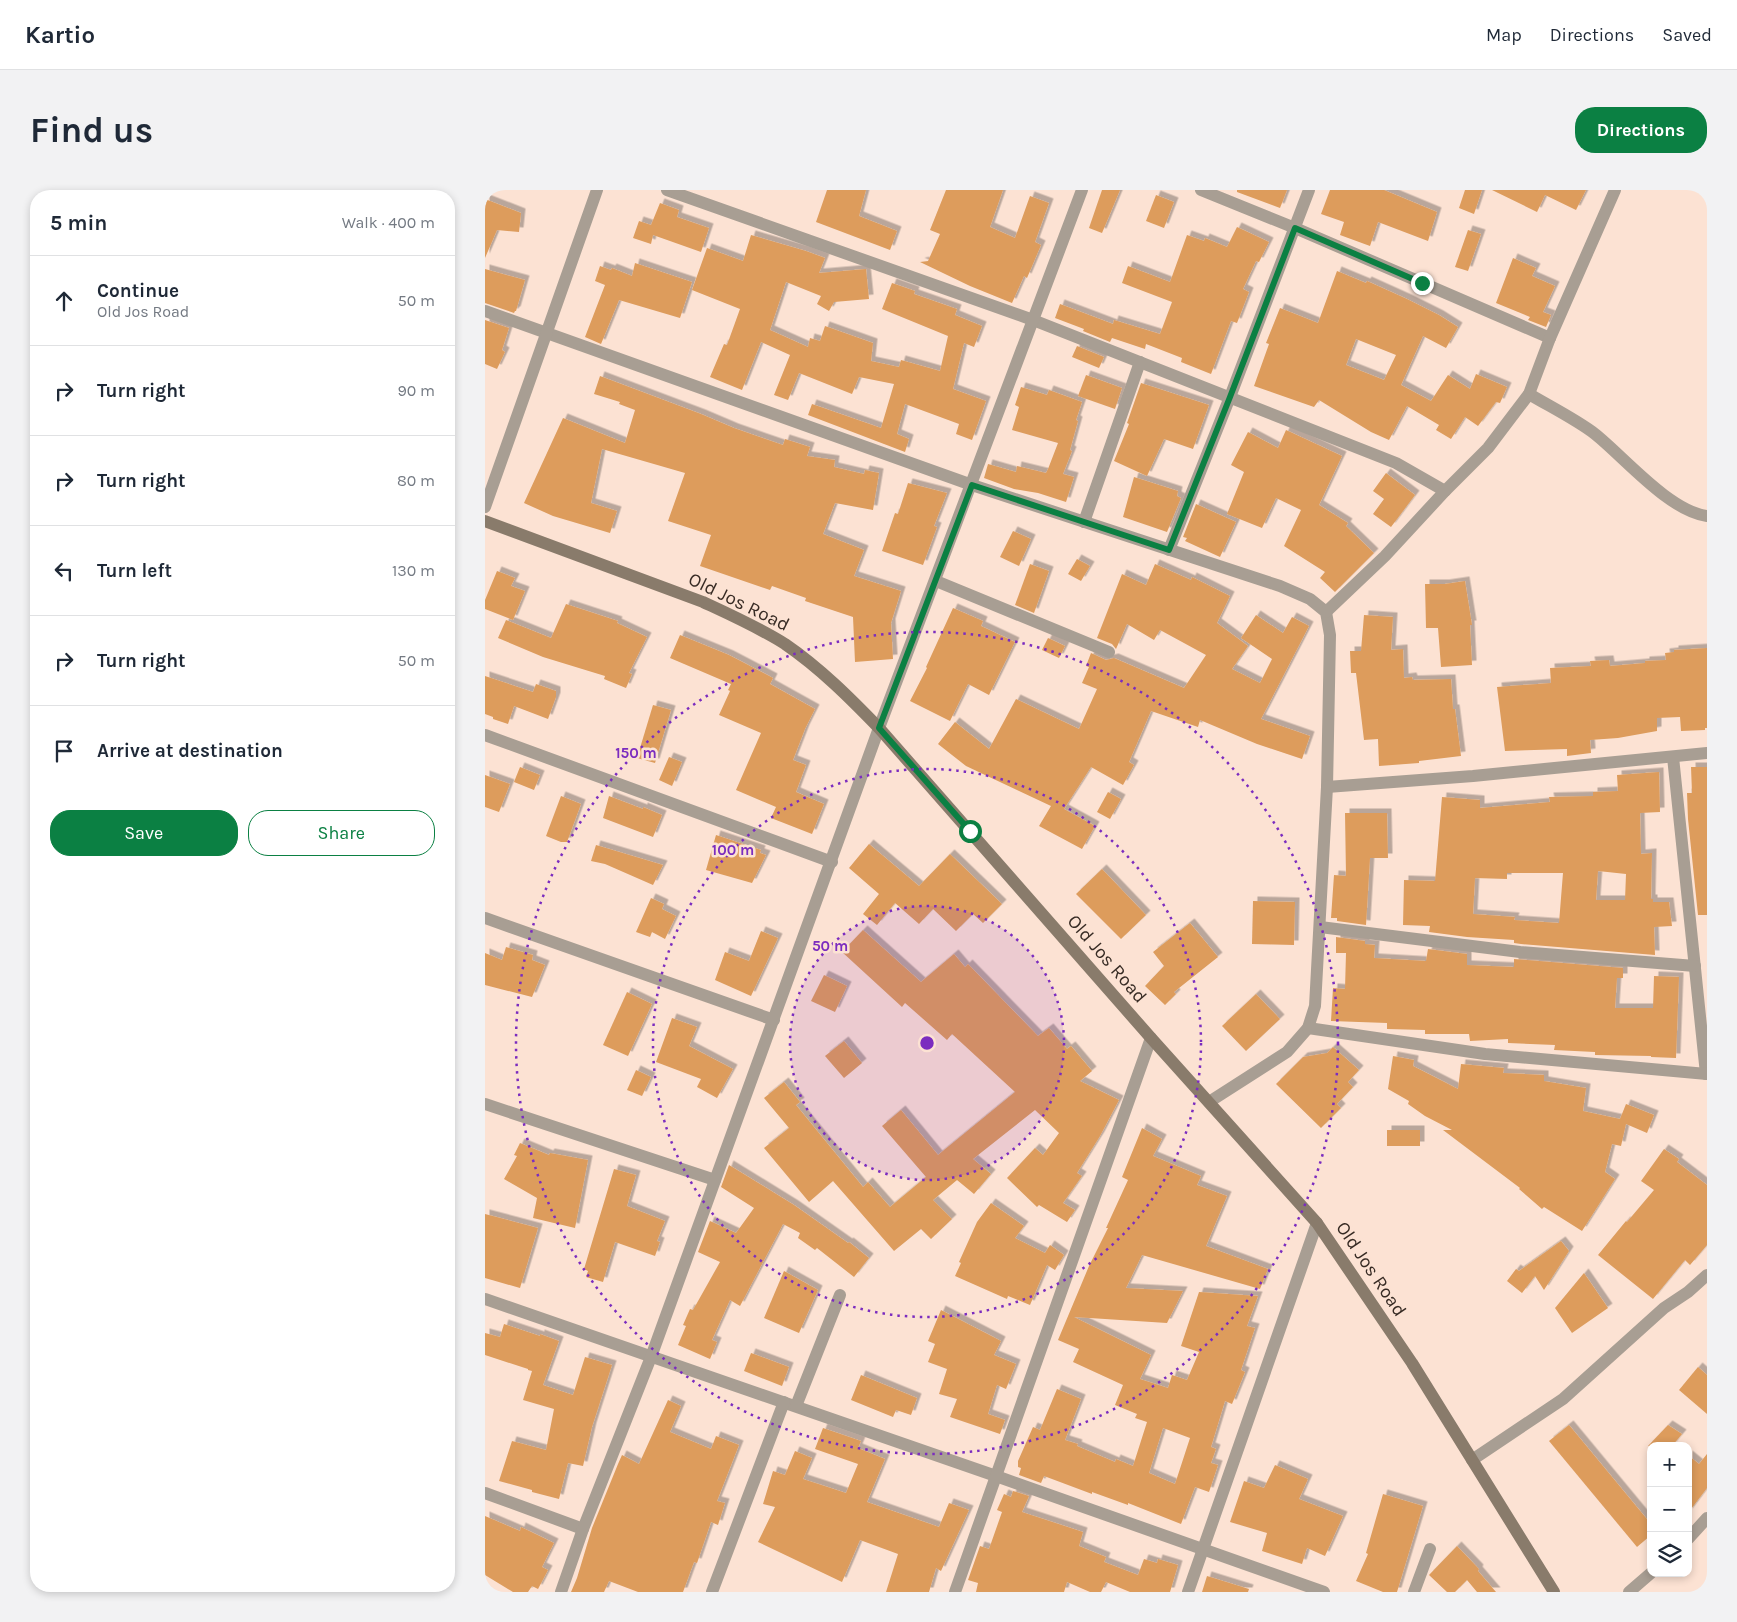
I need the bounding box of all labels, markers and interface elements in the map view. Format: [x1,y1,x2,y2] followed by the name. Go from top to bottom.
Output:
[25,21,95,49] text: Kartio
[1486,24,1522,46] text: Map
[1550,24,1634,46] text: Directions
[1662,24,1712,46] text: Saved
[1575,107,1707,153] button: Directions
[30,110,153,151] text: Find us
[50,211,107,235] text: 5 min
[342,213,435,232] text: Walk · 400 m
[1411,272,1434,295] route end
[97,280,179,302] text: Continue
[50,287,78,315] icon: ahead
[398,291,435,310] text: 50 m
[97,302,189,321] text: Old Jos Road
[50,377,78,405] icon: right
[97,380,186,402] text: Turn right
[397,381,435,400] text: 90 m
[50,467,78,495] icon: right
[97,470,186,492] text: Turn right
[397,471,435,490] text: 80 m
[50,557,78,585] icon: left
[97,560,172,582] text: Turn left
[392,561,435,580] text: 130 m
[685,568,793,636] street label: Old Jos Road
[50,647,78,675] icon: right
[97,650,186,672] text: Turn right
[398,651,435,670] text: 50 m
[50,737,78,765] icon: arrive
[97,740,283,762] text: Arrive at destination
[615,744,657,762] text: 150 m
[50,810,238,856] button: Save
[248,810,435,856] button: Share
[959,820,982,843] route start
[712,841,754,859] text: 100 m
[1063,910,1151,1008] street label: Old Jos Road
[812,937,848,955] text: 50 m
[918,1034,936,1052] centre of rings
[1331,1217,1411,1321] street label: Old Jos Road
[1647,1442,1692,1577] map controls
[1647,1442,1692,1487] button: +
[1647,1487,1692,1532] button: −
[1647,1532,1692,1577] button: layers

